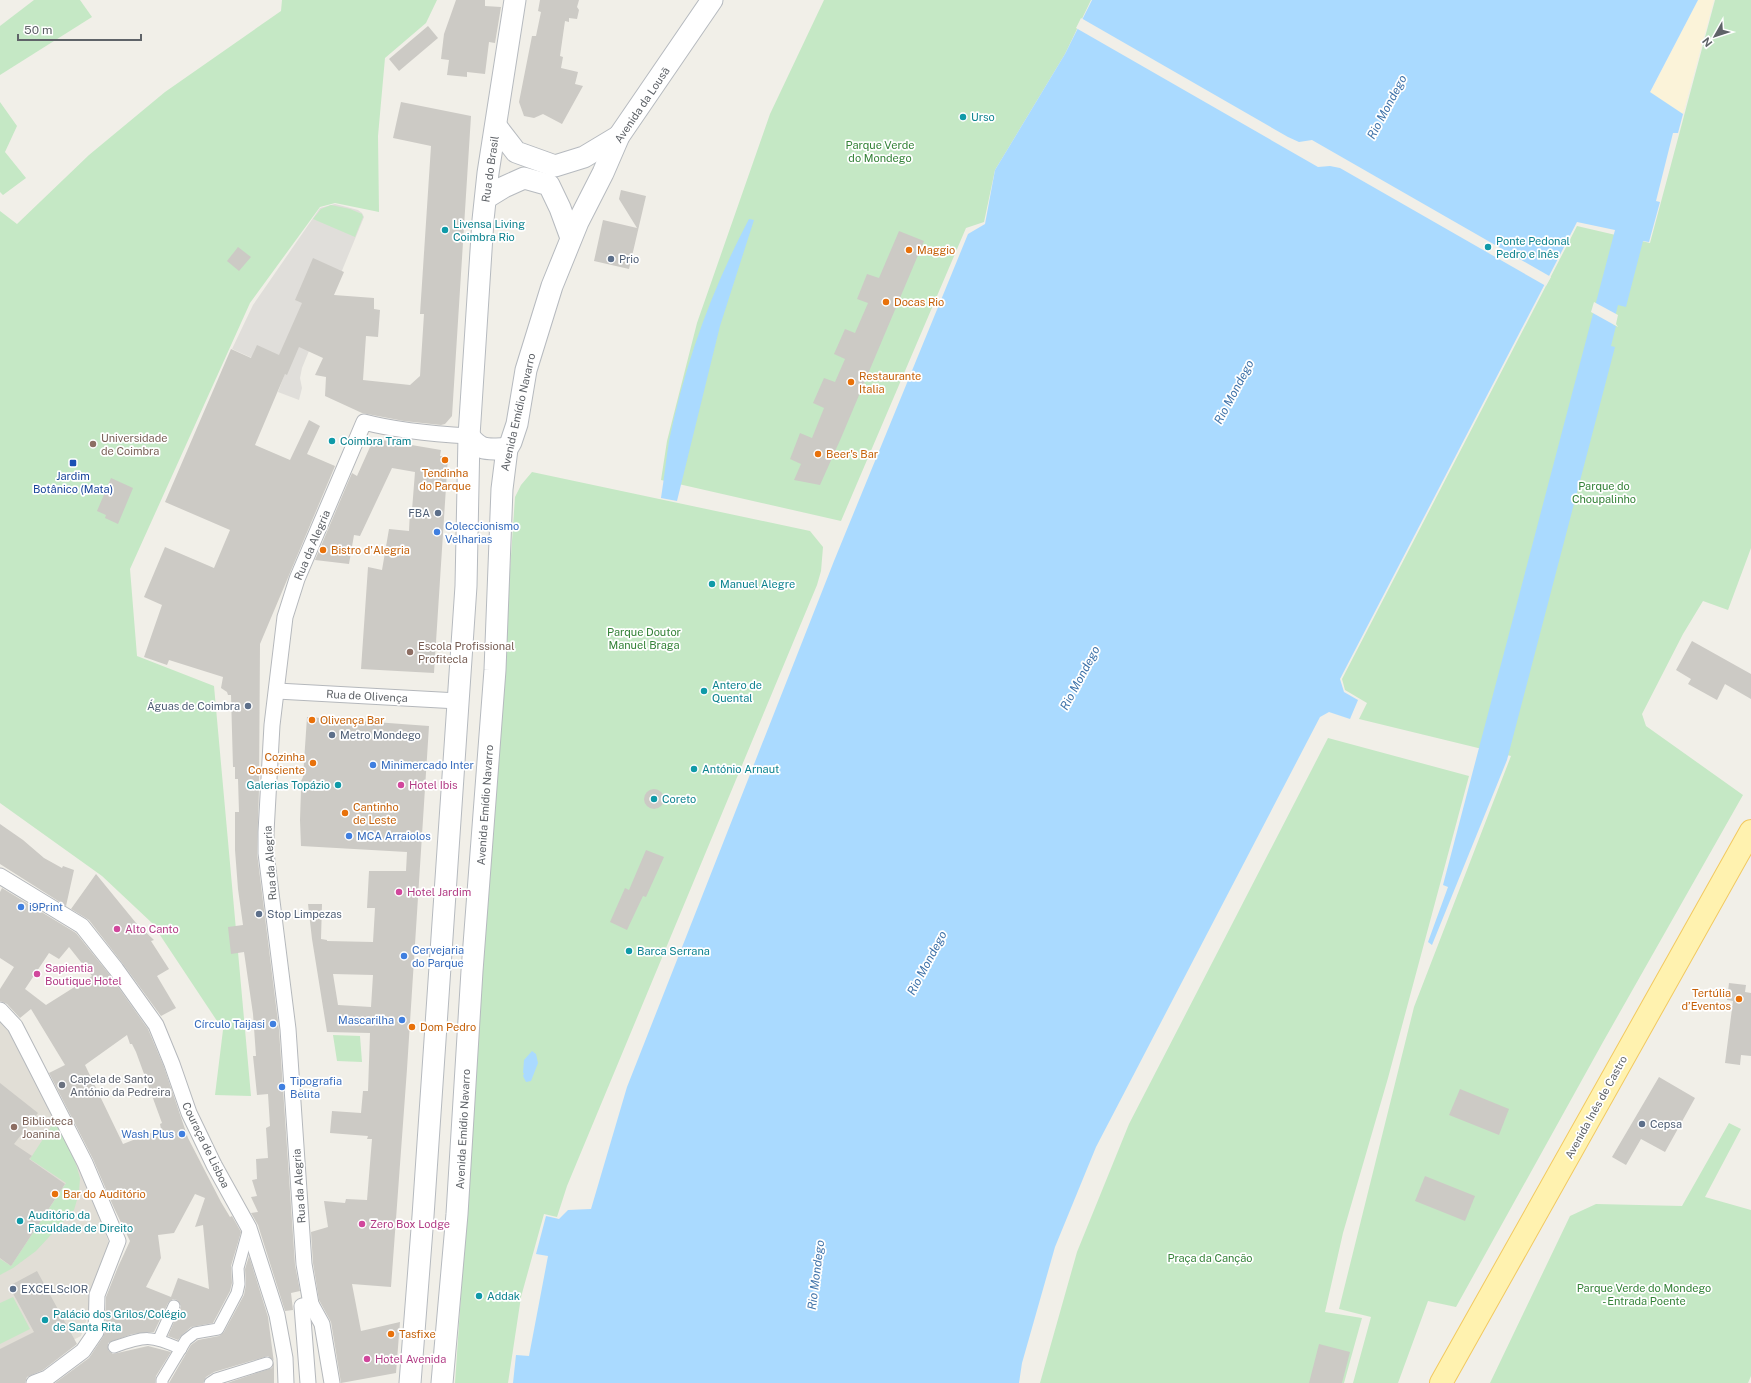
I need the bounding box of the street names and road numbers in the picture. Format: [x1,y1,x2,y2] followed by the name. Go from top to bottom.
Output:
[612,65,672,145] street label: Avenida da Lousã
[479,135,501,203] street label: Rua do Brasil
[499,352,537,472] street label: Avenida Emídio Navarro
[292,508,332,582] street label: Rua da Alegria
[326,688,408,705] street label: Rua de Olivença
[475,744,495,866] street label: Avenida Emídio Navarro
[261,825,279,901] street label: Rua da Alegria
[1563,1053,1629,1161] street label: Avenida Inês de Castro
[454,1068,472,1190] street label: Avenida Emídio Navarro
[179,1100,232,1190] street label: Couraça de Lisboa
[290,1148,308,1224] street label: Rua da Alegria

